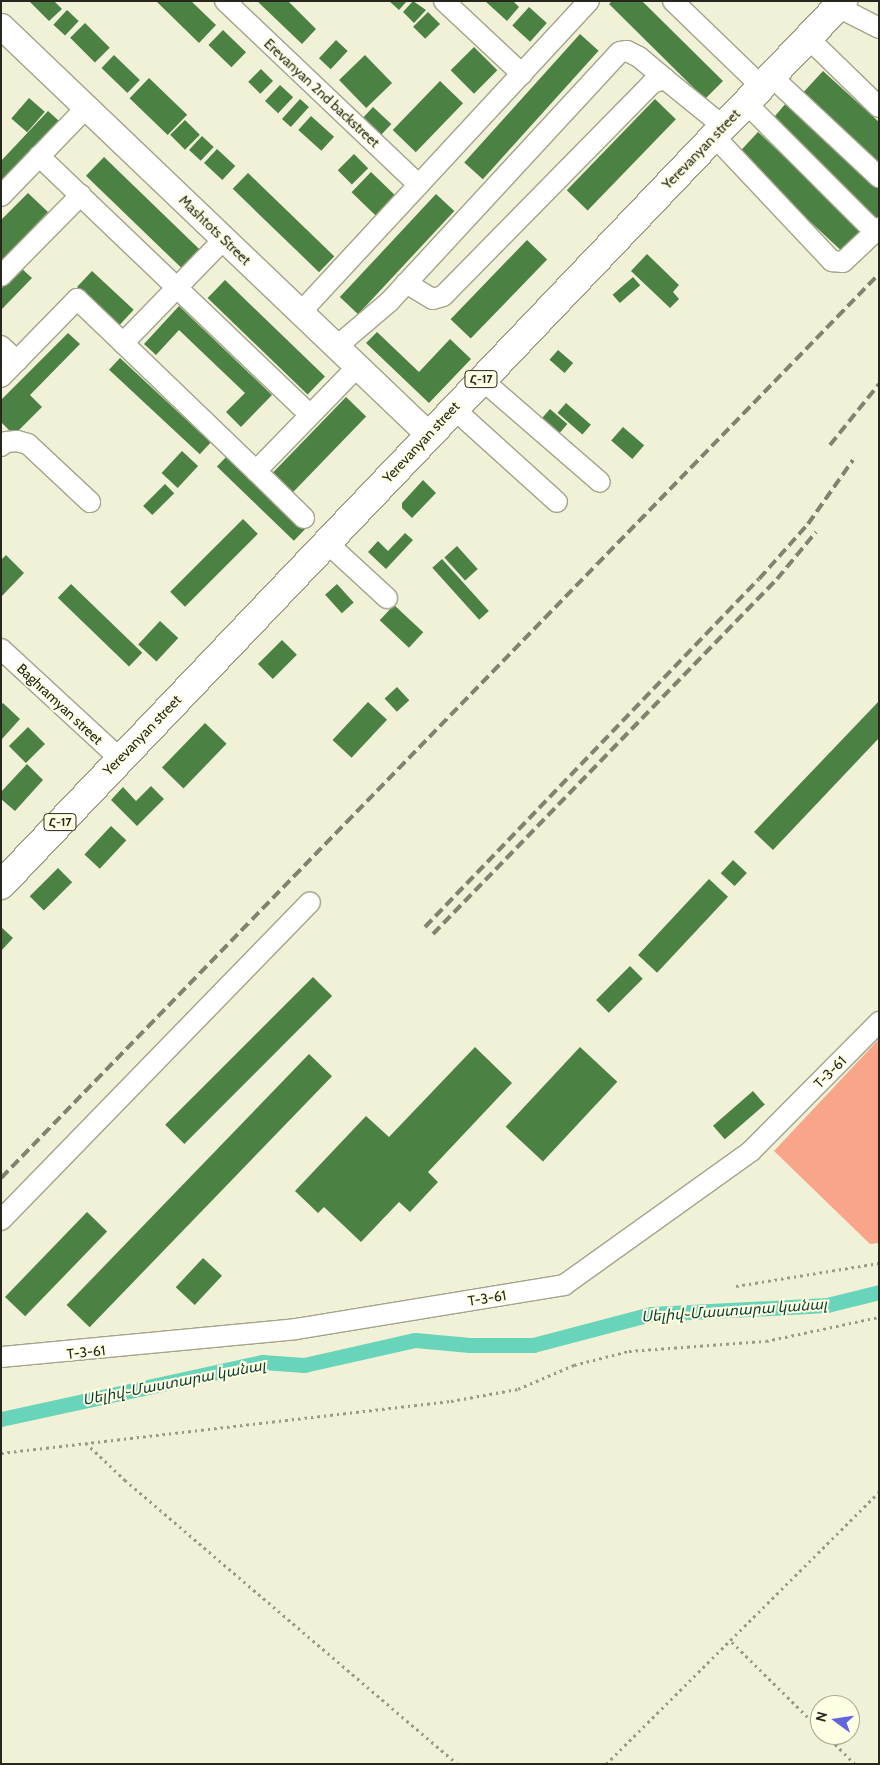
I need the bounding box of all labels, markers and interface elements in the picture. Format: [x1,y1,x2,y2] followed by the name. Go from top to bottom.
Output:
[261,35,383,151] street label: Erevanyan 2nd backstreet
[659,105,743,193] street label: Yerevanyan street
[176,192,254,268] street label: Mashtots Street
[464,369,498,388] road number: Հ-17
[379,398,463,486] street label: Yerevanyan street
[14,660,106,748] street label: Baghramyan street
[100,691,184,779] street label: Yerevanyan street
[42,812,78,832] road number: Հ-17
[810,1052,850,1092] street label: T-3-61
[467,1287,507,1309] street label: T-3-61
[641,1296,827,1326] water label: Սելիվ֊Մաստարա կանալ
[66,1342,106,1362] street label: T-3-61
[81,1356,267,1410] water label: Սելիվ֊Մաստարա կանալ
[810,1695,860,1745] north arrow
[811,1710,831,1724] text: N

